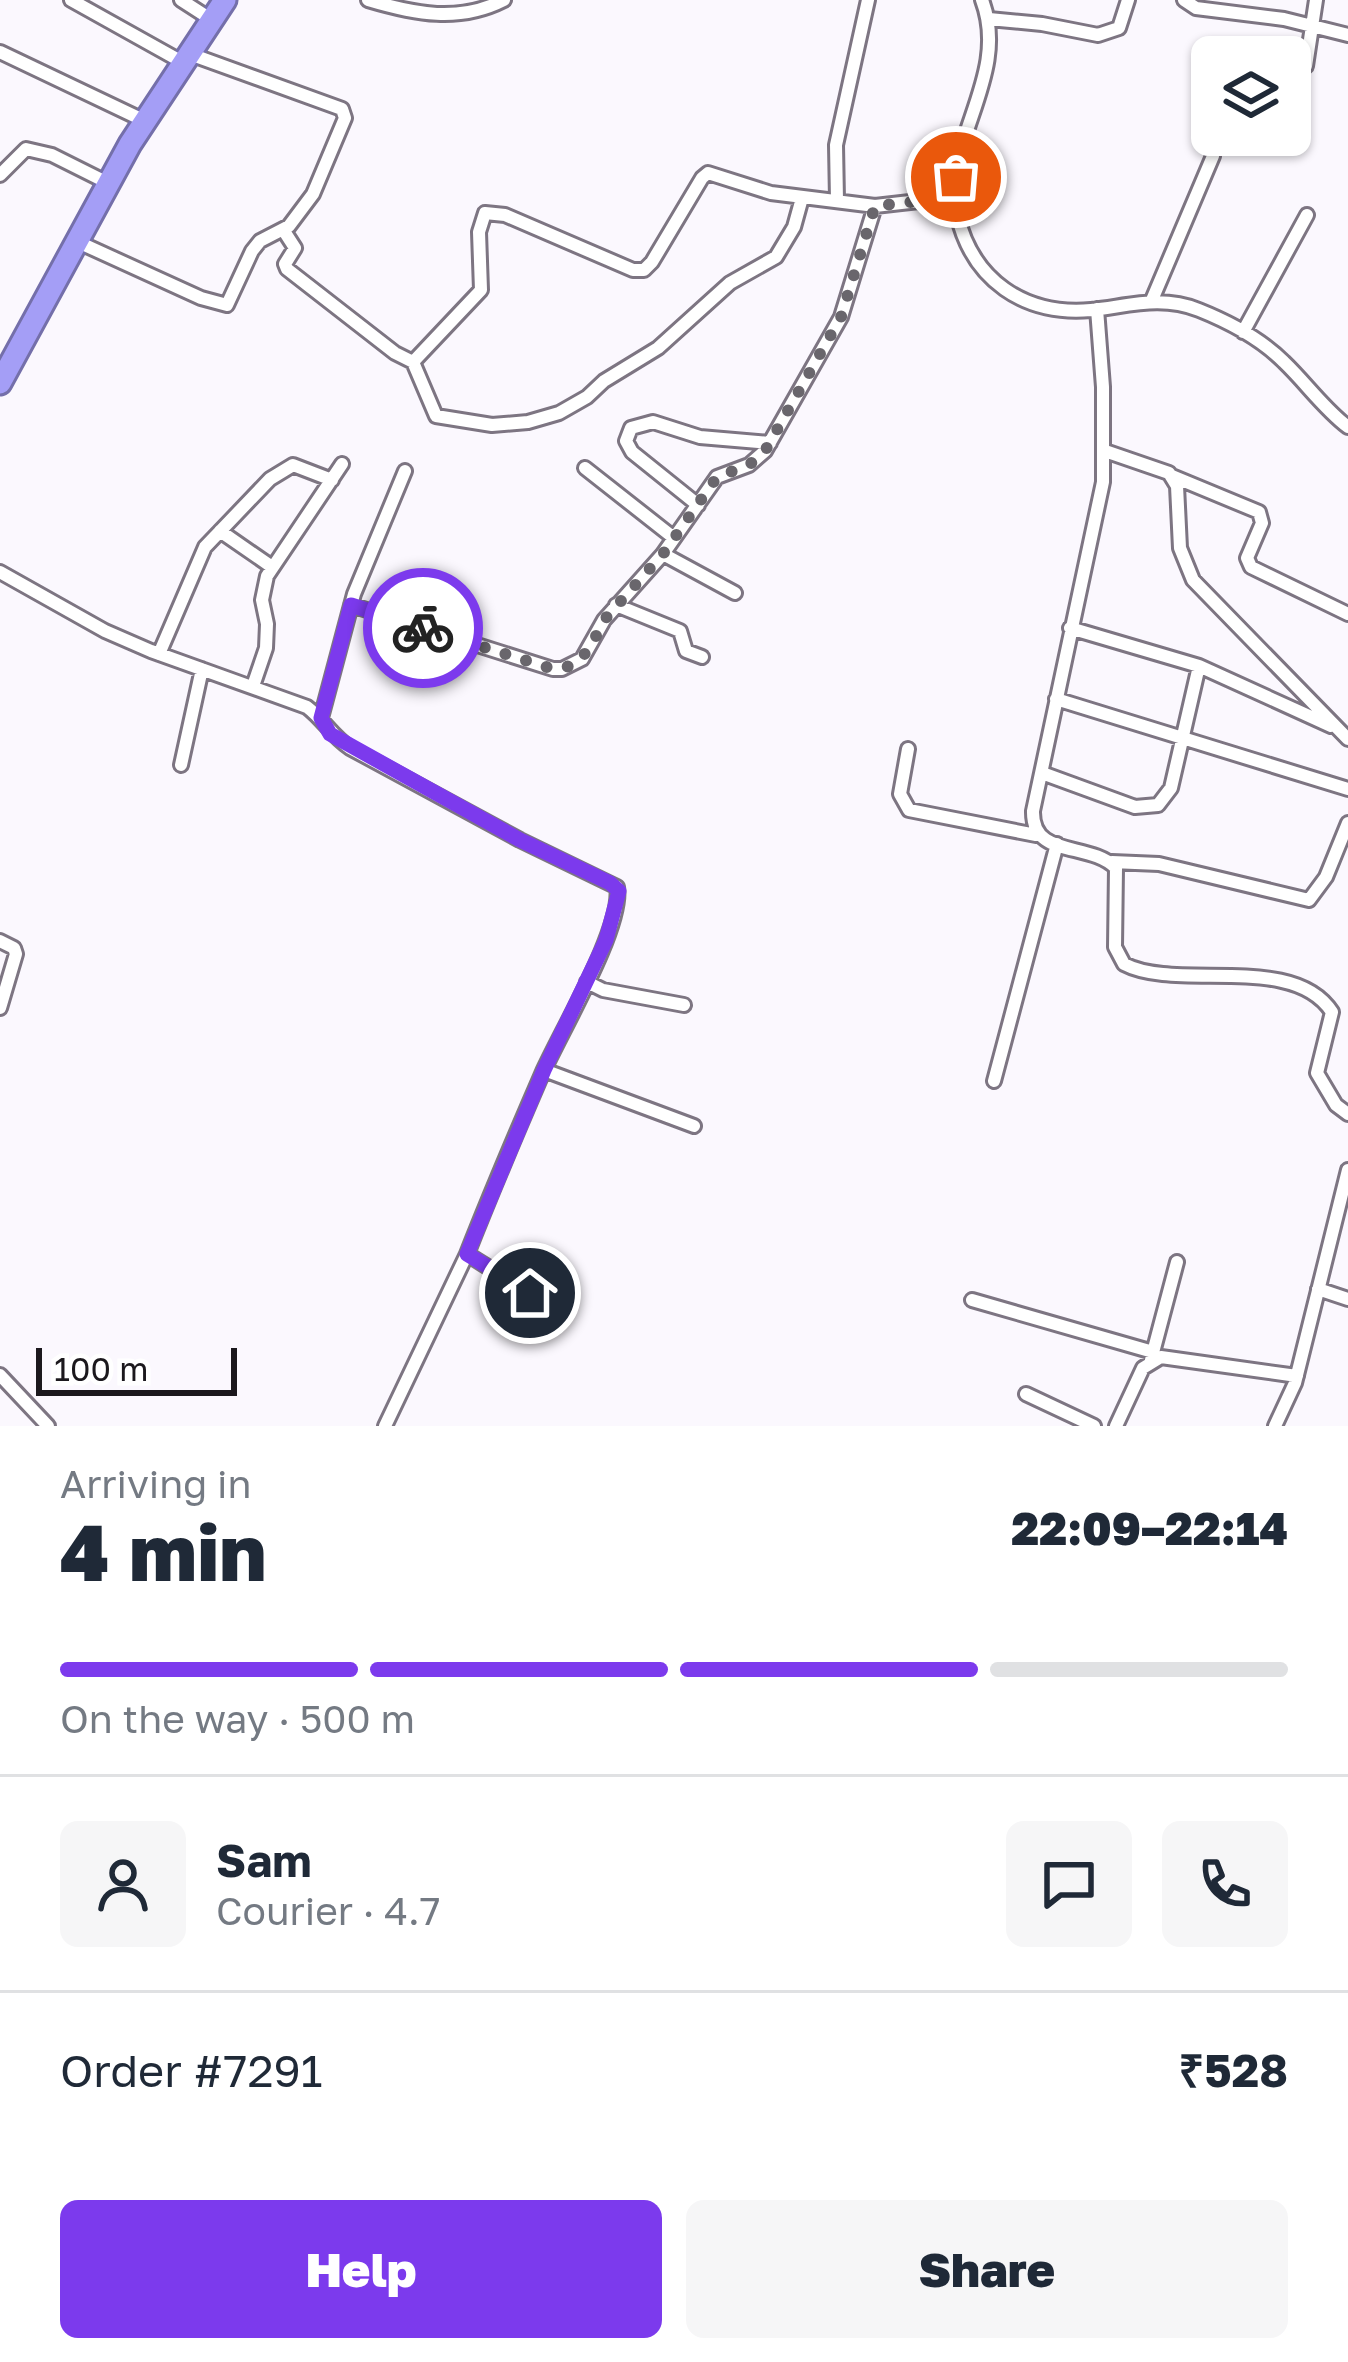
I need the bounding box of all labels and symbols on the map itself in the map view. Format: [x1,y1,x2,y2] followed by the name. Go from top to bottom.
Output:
[905,126,1007,228] pin
[363,568,483,688] courier
[479,1242,581,1344] pin
[36,1342,237,1395] scale bar

